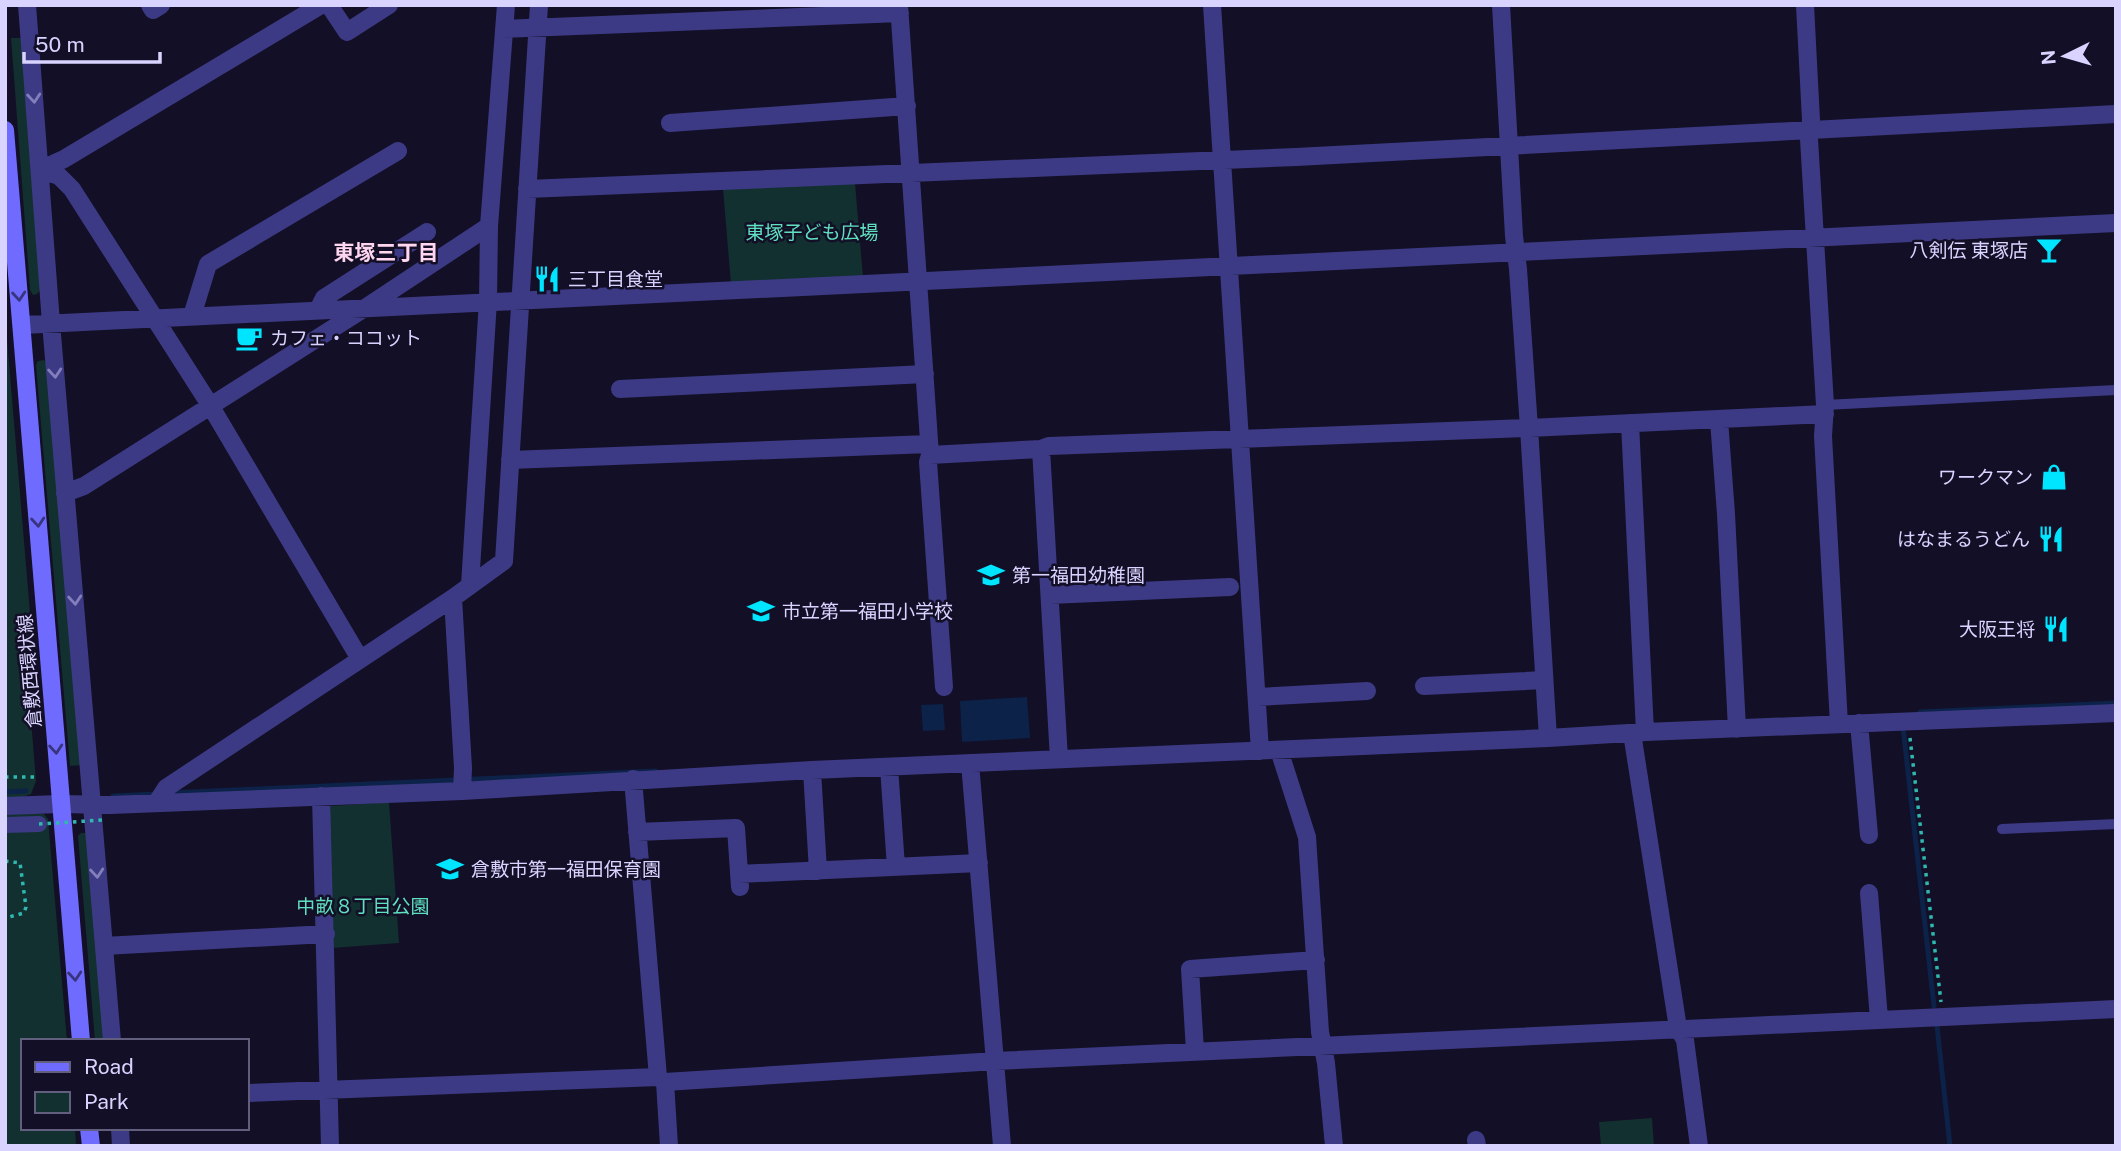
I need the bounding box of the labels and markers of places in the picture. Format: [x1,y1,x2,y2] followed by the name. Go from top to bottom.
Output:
[2034,235,2064,265] bar icon: 八剣伝 東塚店
[1909,239,2028,261] place label: 八剣伝 東塚店
[532,264,562,294] restaurant icon: 三丁目食堂
[568,268,663,290] place label: 三丁目食堂
[234,323,264,353] cafe icon: カフェ・ココット
[270,327,422,349] place label: カフェ・ココット
[2039,462,2069,492] shop icon: ワークマン
[1938,466,2033,488] place label: ワークマン
[2036,524,2066,554] restaurant icon: はなまるうどん
[1897,528,2030,550] place label: はなまるうどん
[976,560,1006,590] school or university icon: 第一福田幼稚園
[1012,564,1145,586] place label: 第一福田幼稚園
[746,596,776,626] school or university icon: 市立第一福田小学校
[782,600,953,622] place label: 市立第一福田小学校
[2041,614,2071,644] restaurant icon: 大阪王将
[1959,618,2035,640] place label: 大阪王将
[435,854,465,884] school or university icon: 倉敷市第一福田保育園
[471,858,661,880] place label: 倉敷市第一福田保育園

